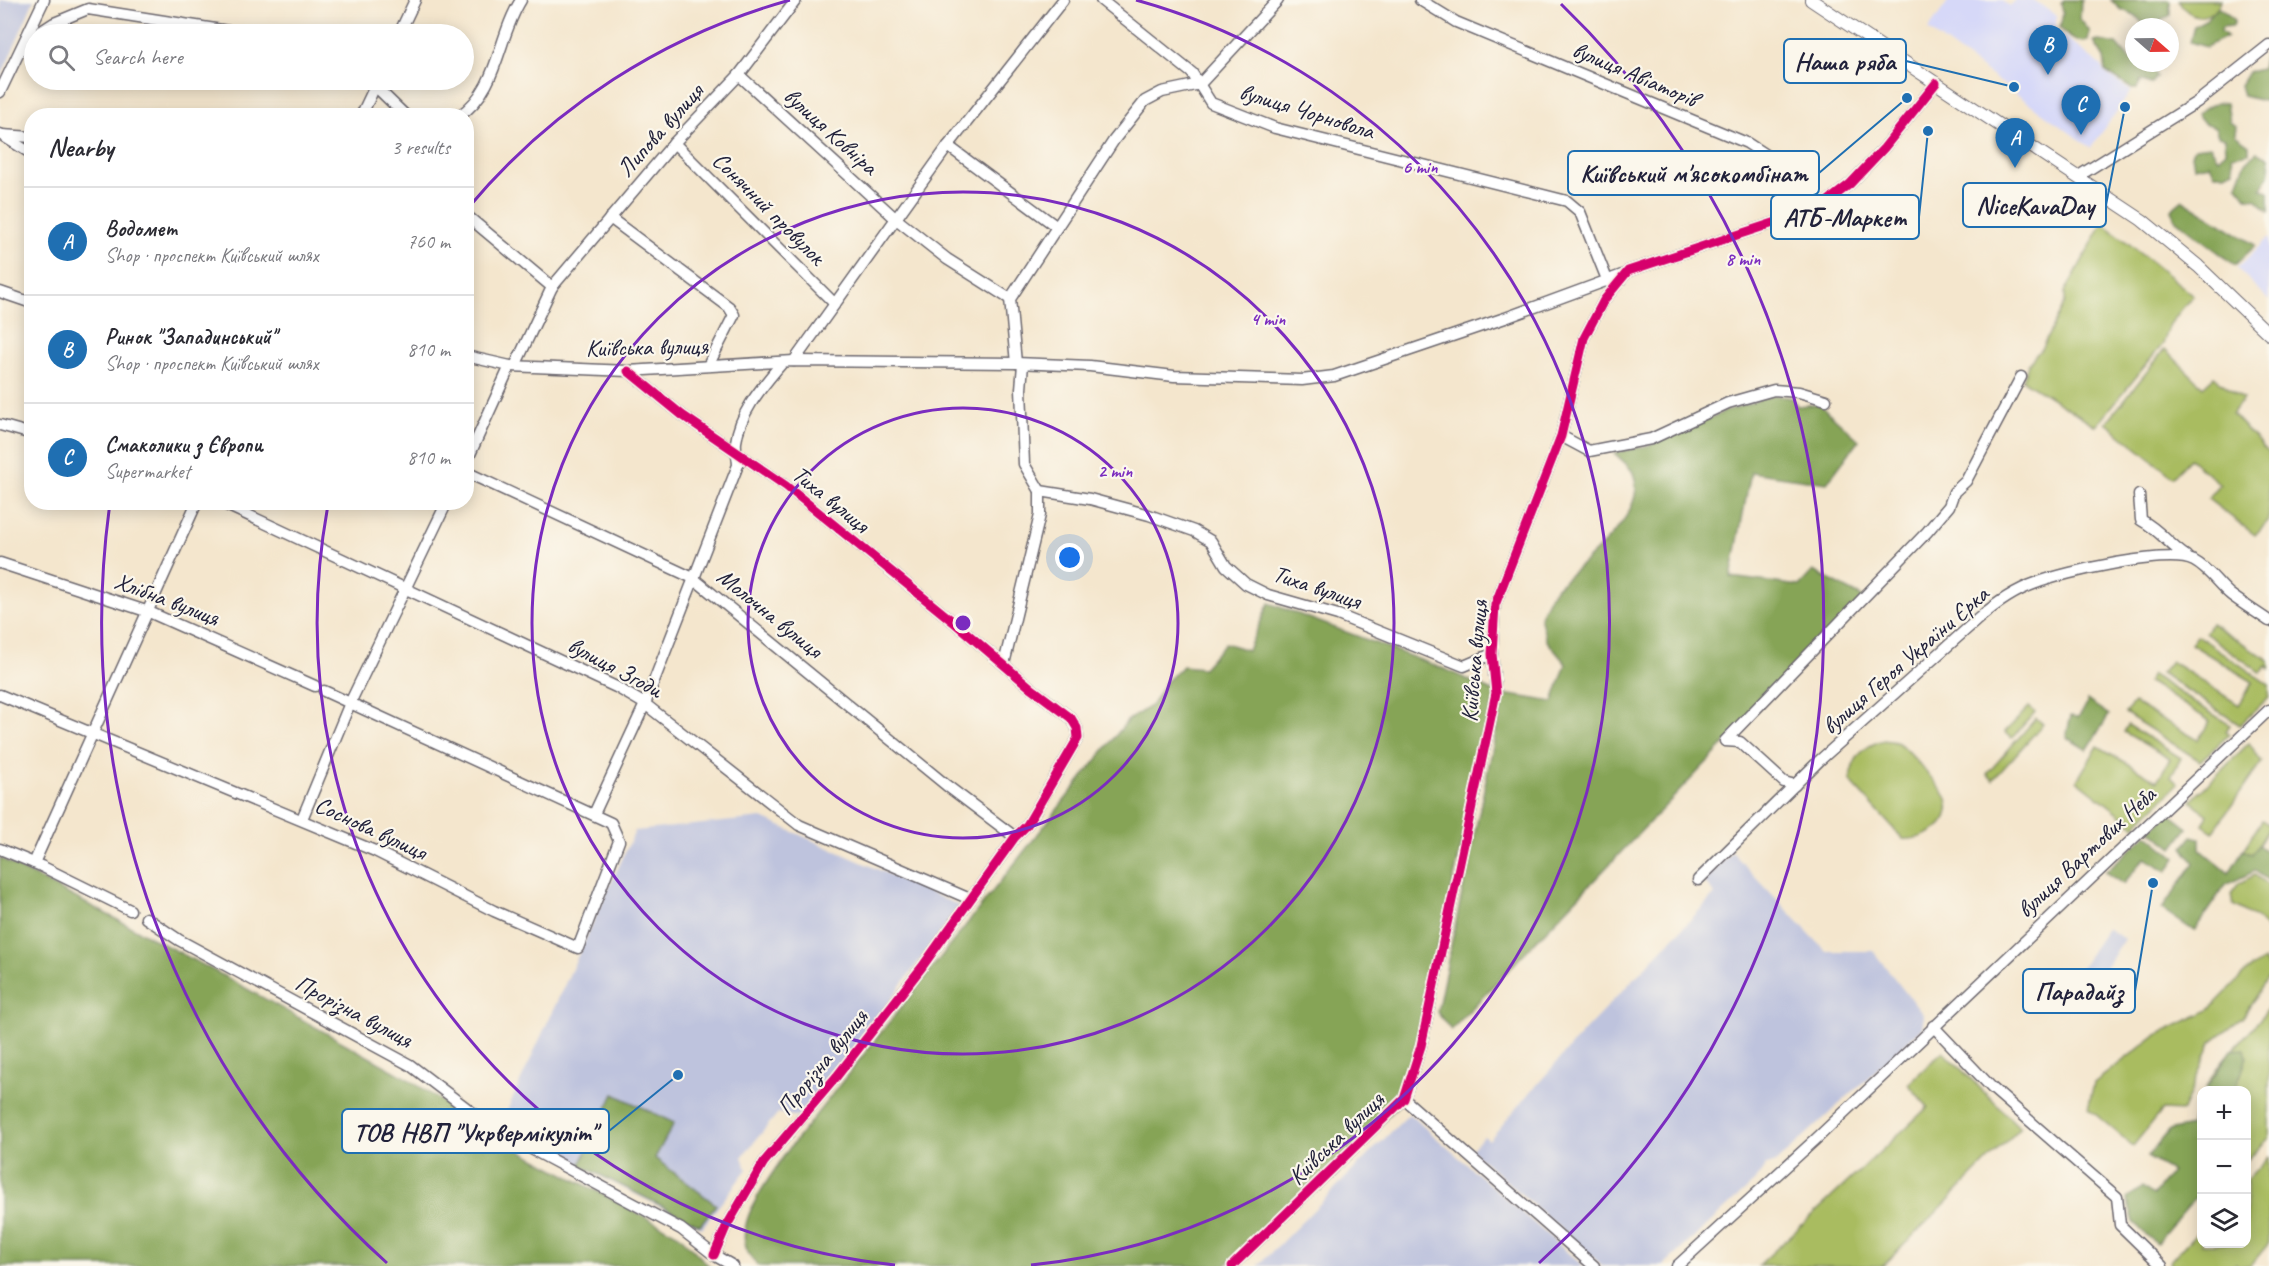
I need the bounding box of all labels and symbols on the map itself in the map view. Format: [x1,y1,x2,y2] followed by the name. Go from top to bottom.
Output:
[2125,18,2179,72] north arrow
[2028,26,2068,75] pin: B
[1568,34,1707,116] street label: вулиця Авіаторів
[1784,39,1906,83] callout: Наша ряба
[1795,45,1898,78] text: Наша ряба
[610,76,711,183] street label: Липова вулиця
[1236,76,1379,146] street label: вулиця Чорновола
[778,81,886,182] street label: вулиця Ковніра
[2062,86,2100,135] pin: C
[1996,118,2034,168] pin: A
[706,145,833,272] street label: Сонячний провулок
[1568,151,1819,195] callout: Київський м'ясокомбінат
[1403,156,1438,178] text: 6 min
[1580,157,1810,190] text: Київський м'ясокомбінат
[1963,183,2106,227] callout: NiceKavaDay
[1976,189,2097,222] text: NiceKavaDay
[1771,195,1919,239] callout: АТБ-Маркет
[1783,201,1908,234] text: АТБ-Маркет
[1726,248,1761,270] text: 8 min
[1251,308,1286,330] text: 4 min
[586,331,710,363] street label: Київська вулиця
[786,459,877,540] street label: Тиха вулиця
[1098,460,1133,482] text: 2 min
[1055,543,1084,572] your location
[1269,558,1366,616] street label: Тиха вулиця
[711,561,830,666] street label: Молочна вулиця
[111,565,225,633] street label: Хлібна вулиця
[1815,578,1996,741] street label: вулиця Героя України Єрка
[1454,598,1494,723] street label: Київська вулиця
[953,613,973,633] centre of rings
[563,630,669,705] street label: вулиця Згоди
[2010,779,2163,924] street label: вулиця Вартових Неба
[310,789,433,868] street label: Соснова вулиця
[290,968,419,1056] street label: Прорізна вулиця
[2023,969,2135,1013] callout: Парадайз
[2035,975,2126,1008] text: Парадайз
[770,1002,876,1122] street label: Прорізна вулиця
[1282,1084,1391,1191] street label: Київська вулиця
[342,1109,609,1153] callout: ТОВ НВП "Укрвермікуліт"
[354,1116,602,1149] text: ТОВ НВП "Укрвермікуліт"

